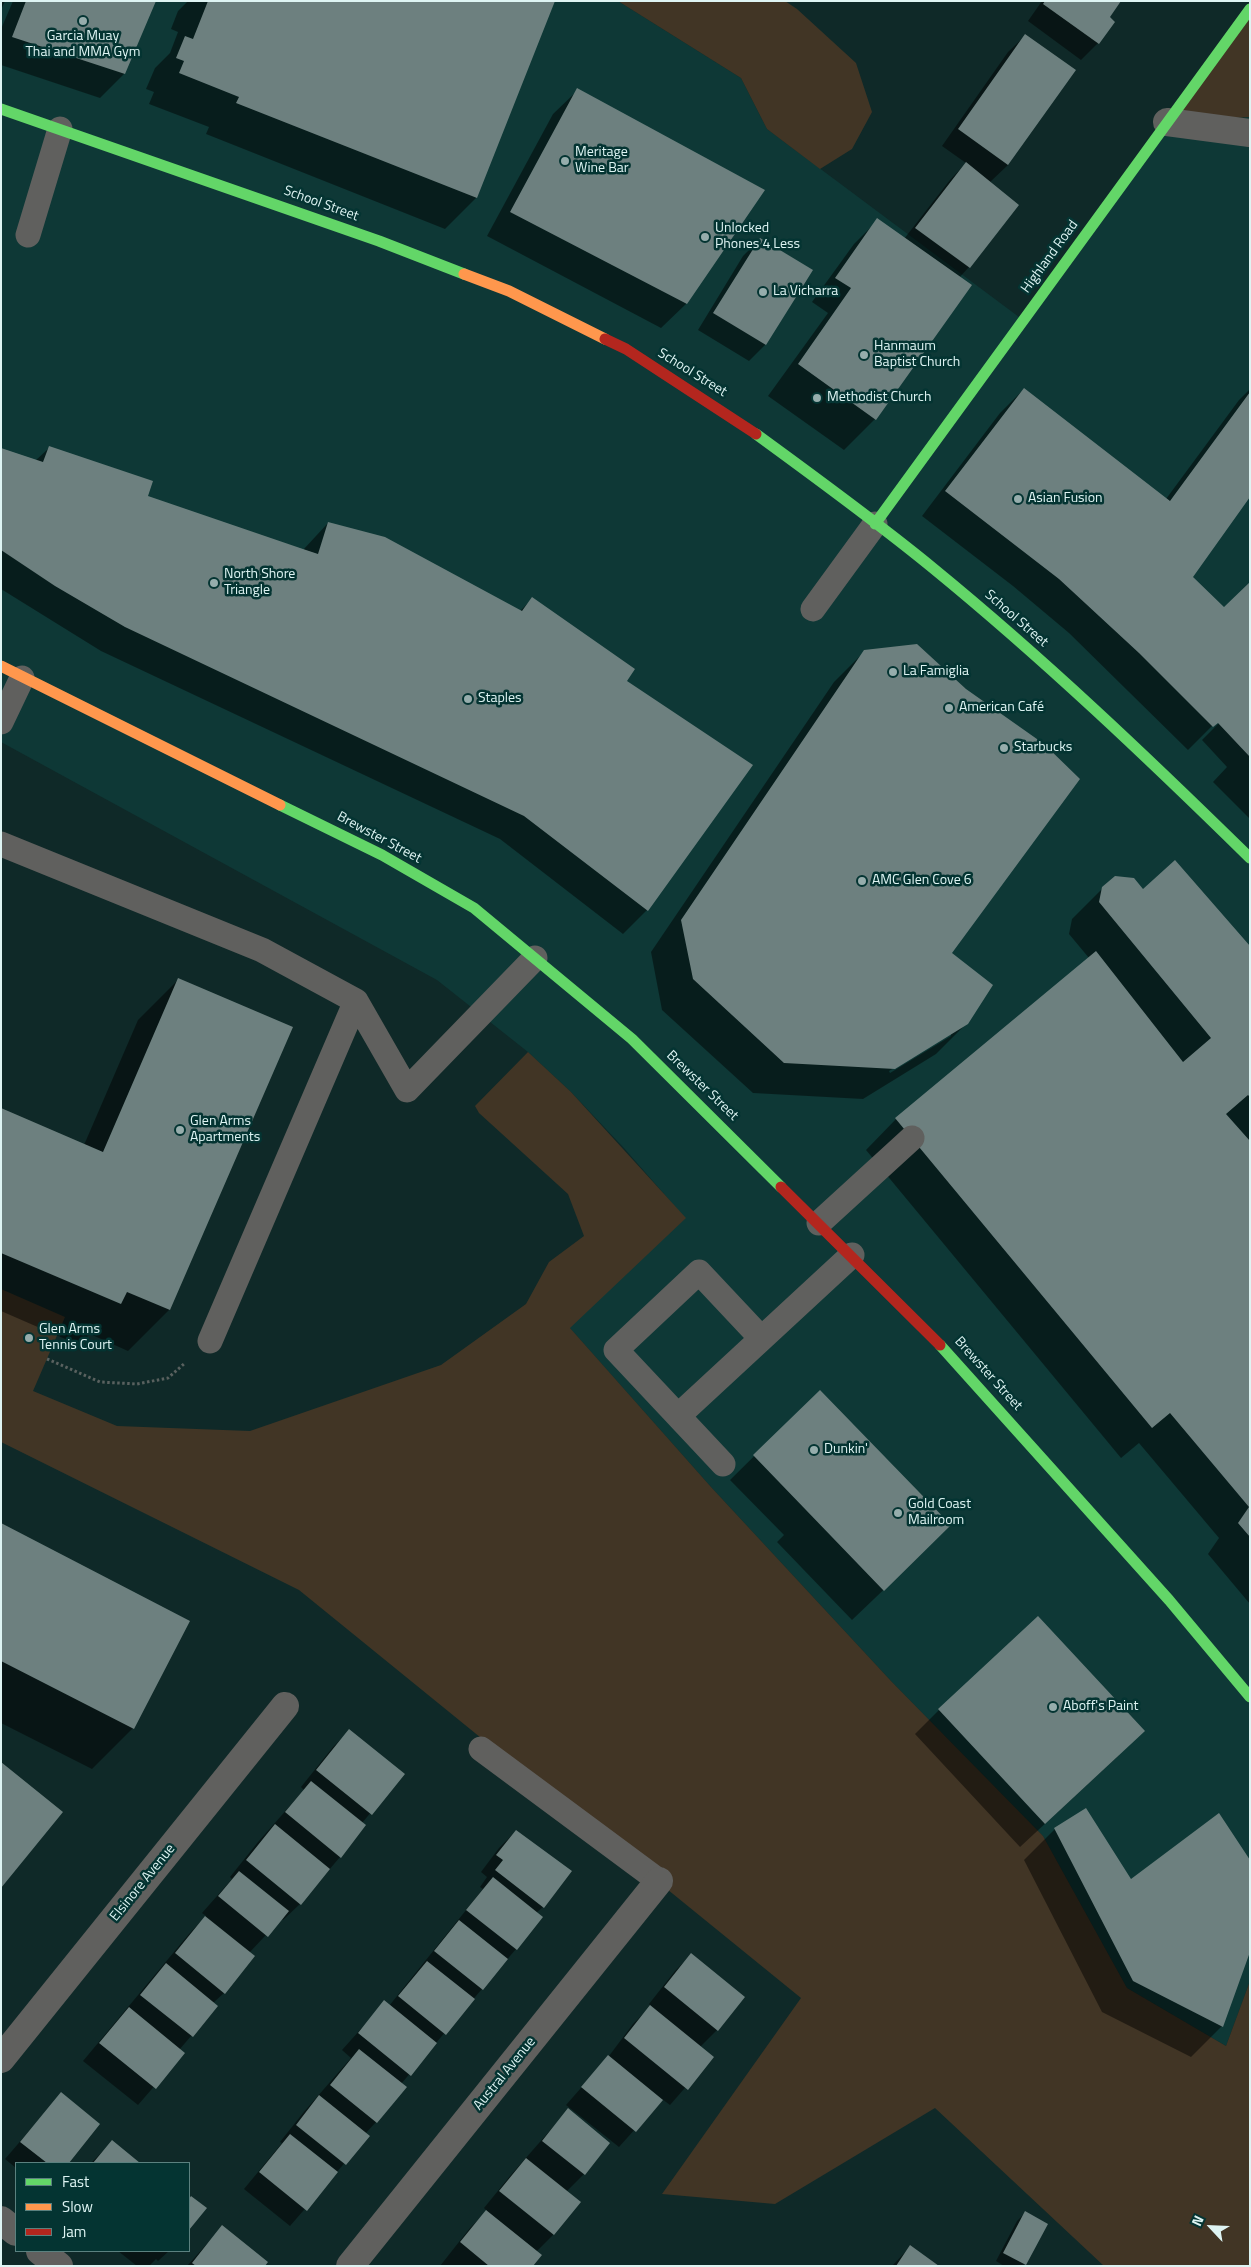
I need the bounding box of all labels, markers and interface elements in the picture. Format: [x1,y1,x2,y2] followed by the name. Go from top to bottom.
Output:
[77,15,89,27] marker: Garcia Muay Thai and MMA Gym
[26,29,140,62] place label: Garcia Muay Thai and MMA Gym
[575,145,629,178] place label: Meritage Wine Bar
[559,155,571,167] marker: Meritage Wine Bar
[281,183,361,225] street label: School Street
[1018,217,1082,297] street label: Highland Road
[715,221,800,253] place label: Unlocked Phones 4 Less
[699,231,711,243] marker: Unlocked Phones 4 Less
[773,284,838,300] place label: La Vicharra
[757,286,769,298] marker: La Vicharra
[874,339,960,372] place label: Hanmaum Baptist Church
[654,345,730,401] street label: School Street
[858,349,870,361] marker: Hanmaum Baptist Church
[827,390,931,406] place label: Methodist Church
[811,392,823,404] marker: Methodist Church
[1028,491,1103,507] place label: Asian Fusion
[1012,493,1024,505] marker: Asian Fusion
[224,567,295,600] place label: North Shore Triangle
[208,577,220,589] marker: North Shore Triangle
[981,587,1051,651] street label: School Street
[903,664,969,680] place label: La Famiglia
[887,666,899,678] marker: La Famiglia
[478,691,522,707] place label: Staples
[462,693,474,705] marker: Staples
[959,700,1044,716] place label: American Café
[943,702,955,714] marker: American Café
[1014,740,1072,756] place label: Starbucks
[998,742,1010,754] marker: Starbucks
[334,809,424,867] street label: Brewster Street
[872,873,972,889] place label: AMC Glen Cove 6
[856,875,868,887] marker: AMC Glen Cove 6
[663,1047,741,1125] street label: Brewster Street
[190,1114,260,1146] place label: Glen Arms Apartments
[174,1124,186,1136] marker: Glen Arms Apartments
[39,1322,112,1354] place label: Glen Arms Tennis Court
[23,1332,35,1344] marker: Glen Arms Tennis Court
[950,1334,1026,1414] street label: Brewster Street
[824,1442,868,1458] place label: Dunkin'
[808,1444,820,1456] marker: Dunkin'
[908,1497,971,1530] place label: Gold Coast Mailroom
[892,1507,904,1519] marker: Gold Coast Mailroom
[1063,1699,1139,1715] place label: Aboff's Paint
[1047,1701,1059,1713] marker: Aboff's Paint
[107,1841,179,1925] street label: Elsinore Avenue
[470,2034,540,2114] street label: Austral Avenue
[15,2162,190,2252] legend
[62,2170,89,2193] text: Fast
[62,2195,93,2218] text: Slow
[1186,2202,1236,2252] north arrow
[1185,2212,1209,2229] text: N
[62,2220,86,2243] text: Jam

